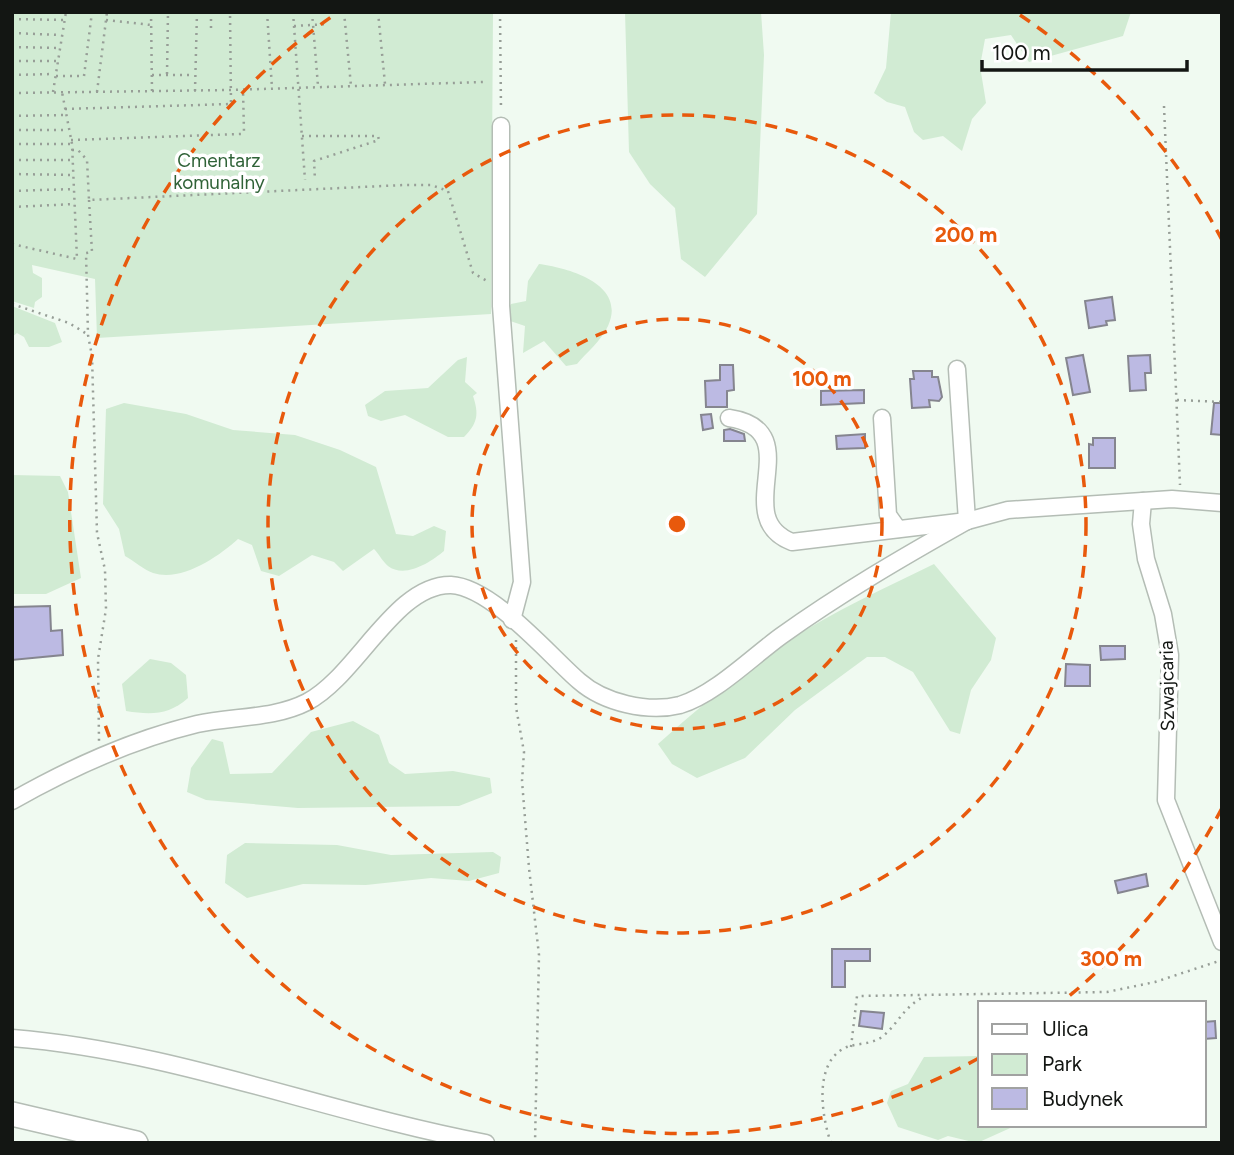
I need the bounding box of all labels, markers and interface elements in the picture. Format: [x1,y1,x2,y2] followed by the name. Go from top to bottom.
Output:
[982,28,1187,72] scale bar
[992,40,1051,65] text: 100 m
[173,149,265,194] park label: Cmentarz komunalny
[935,222,997,247] text: 200 m
[792,366,852,391] text: 100 m
[665,512,689,536] centre of rings
[1155,640,1179,732] street label: Szwajcaria
[1080,946,1142,971] text: 300 m
[978,1001,1206,1127] legend
[1042,1016,1088,1041] text: Ulica
[1042,1051,1083,1076] text: Park
[1042,1086,1124,1111] text: Budynek

